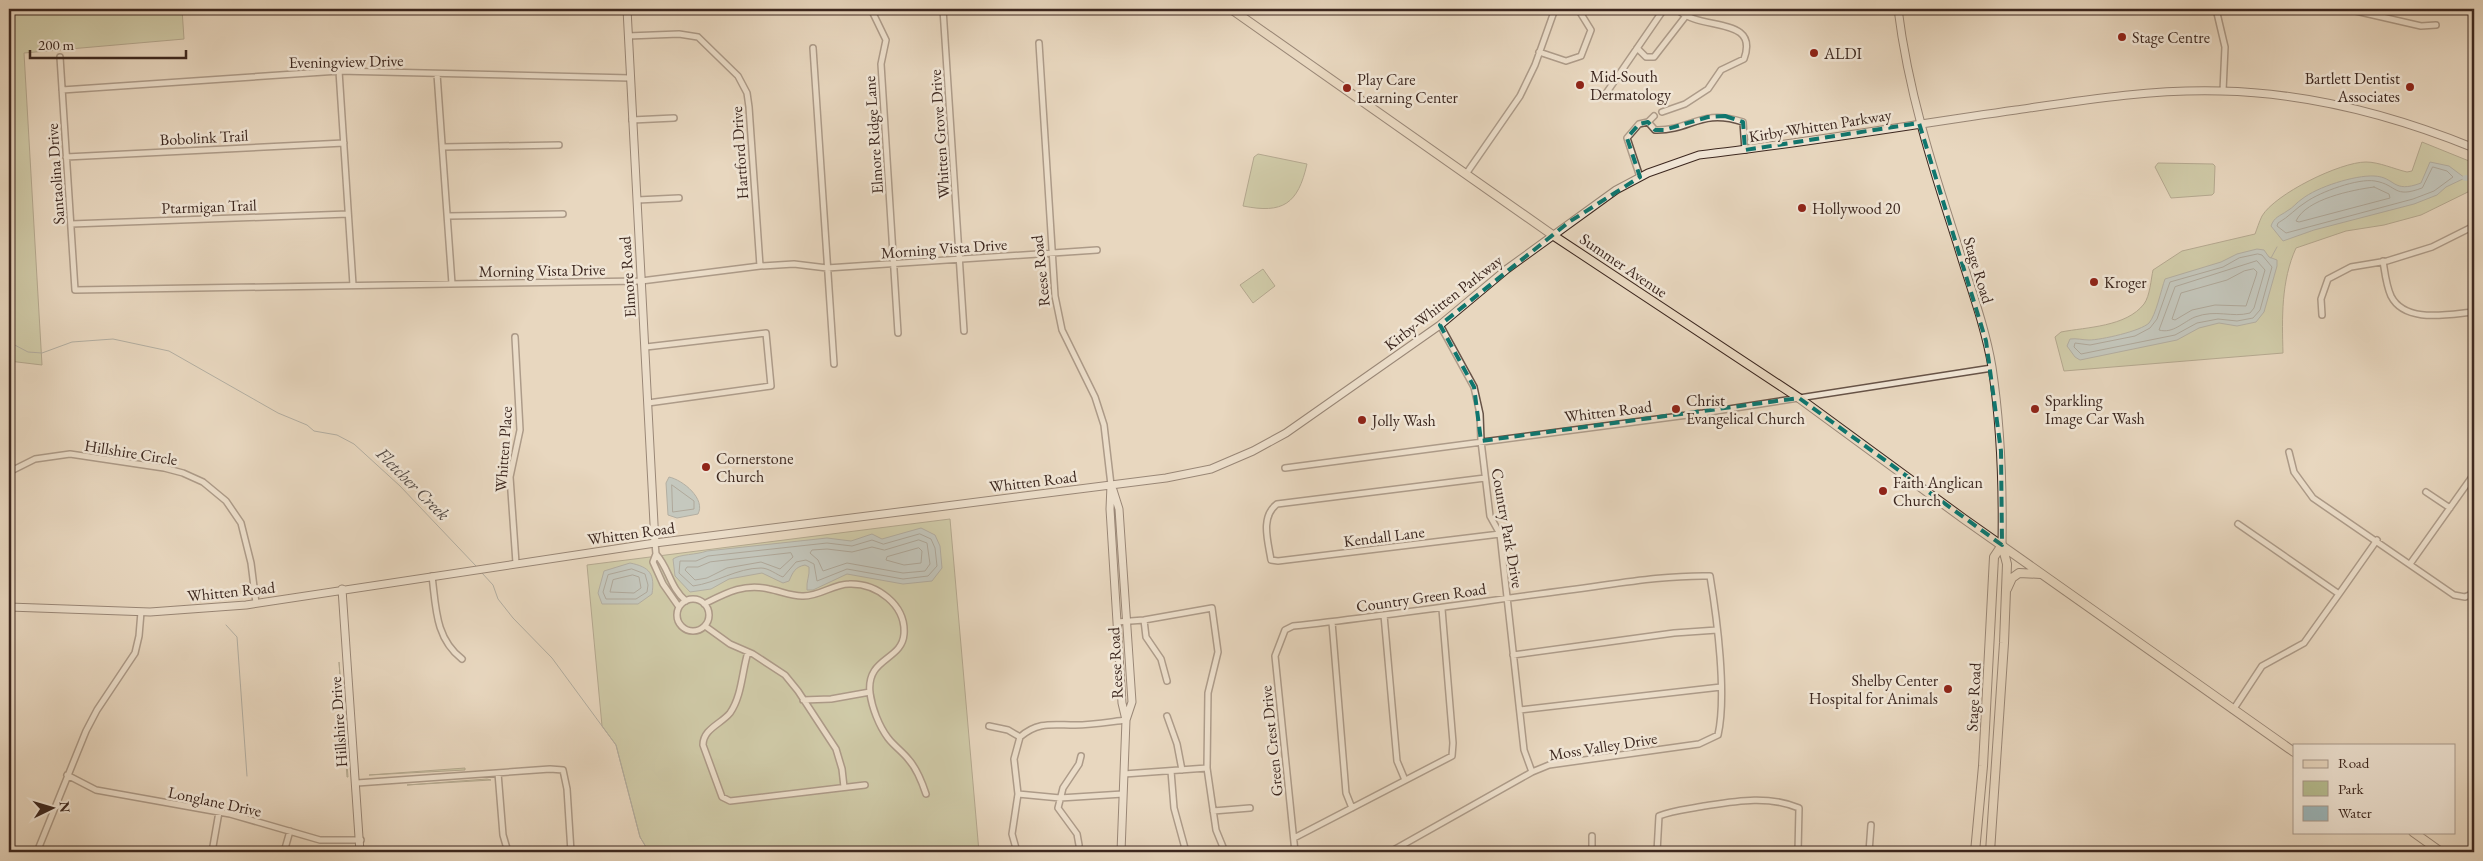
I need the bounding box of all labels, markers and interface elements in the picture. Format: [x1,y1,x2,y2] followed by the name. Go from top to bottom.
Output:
[2132,27,2210,48] place label: Stage Centre
[30,28,186,60] scale bar
[2116,31,2128,43] marker: Stage Centre
[38,35,75,54] text: 200 m
[1823,43,1862,64] place label: ALDI
[1808,47,1820,59] marker: ALDI
[288,50,404,73] street label: Eveningview Drive
[1590,66,1672,105] place label: Mid-South Dermatology
[2305,68,2400,107] place label: Bartlett Dentist Associates
[925,69,954,199] street label: Whitten Grove Drive
[1357,69,1459,108] place label: Play Care Learning Center
[859,75,888,195] street label: Elmore Ridge Lane
[1574,79,1586,91] marker: Mid-South Dermatology
[2404,81,2416,93] marker: Bartlett Dentist Associates
[1341,82,1353,94] marker: Play Care Learning Center
[1747,104,1894,147] street label: Kirby-Whitten Parkway
[726,106,753,200] street label: Hartford Drive
[41,123,70,225] street label: Santaolina Drive
[159,125,249,150] street label: Bobolink Trail
[161,194,257,219] street label: Ptarmigan Trail
[1812,198,1901,219] place label: Hollywood 20
[1796,202,1808,214] marker: Hollywood 20
[1576,228,1672,302] street label: Summer Avenue
[1026,233,1055,308] street label: Reese Road
[880,234,1008,263] street label: Morning Vista Drive
[1958,234,1999,307] street label: Stage Road
[614,235,641,318] street label: Elmore Road
[1380,249,1507,355] street label: Kirby-Whitten Parkway
[479,259,606,282] street label: Morning Vista Drive
[2104,272,2147,293] place label: Kroger
[2088,276,2100,288] marker: Kroger
[1686,390,1805,429] place label: Christ Evangelical Church
[2045,390,2145,429] place label: Sparkling Image Car Wash
[1563,396,1654,427] street label: Whitten Road
[1670,403,1682,415] marker: Christ Evangelical Church
[2029,403,2041,415] marker: Sparkling Image Car Wash
[490,405,517,493] street label: Whitten Place
[1370,410,1436,431] place label: Jolly Wash
[1356,414,1368,426] marker: Jolly Wash
[83,435,179,470] street label: Hillshire Circle
[371,441,455,525] water label: Fletcher Creek
[716,448,793,487] place label: Cornerstone Church
[700,461,712,473] marker: Cornerstone Church
[988,466,1079,497] street label: Whitten Road
[1487,466,1528,590] street label: Country Park Drive
[1893,472,1983,511] place label: Faith Anglican Church
[1877,485,1889,497] marker: Faith Anglican Church
[586,517,677,550] street label: Whitten Road
[1342,521,1426,552] street label: Kendall Lane
[186,576,277,607] street label: Whitten Road
[1355,578,1488,617] street label: Country Green Road
[1103,626,1128,699] street label: Reese Road
[1961,661,1986,732] street label: Stage Road
[1809,670,1939,709] place label: Shelby Center Hospital for Animals
[325,676,352,768] street label: Hillshire Drive
[1942,683,1954,695] marker: Shelby Center Hospital for Animals
[1255,684,1288,797] street label: Green Crest Drive
[1547,728,1659,765] street label: Moss Valley Drive
[2293,744,2456,834] legend
[2338,753,2370,772] text: Road
[2338,779,2365,798] text: Park
[166,781,264,822] street label: Longlane Drive
[28,784,78,834] north arrow
[55,800,74,814] text: N
[2338,803,2372,822] text: Water

